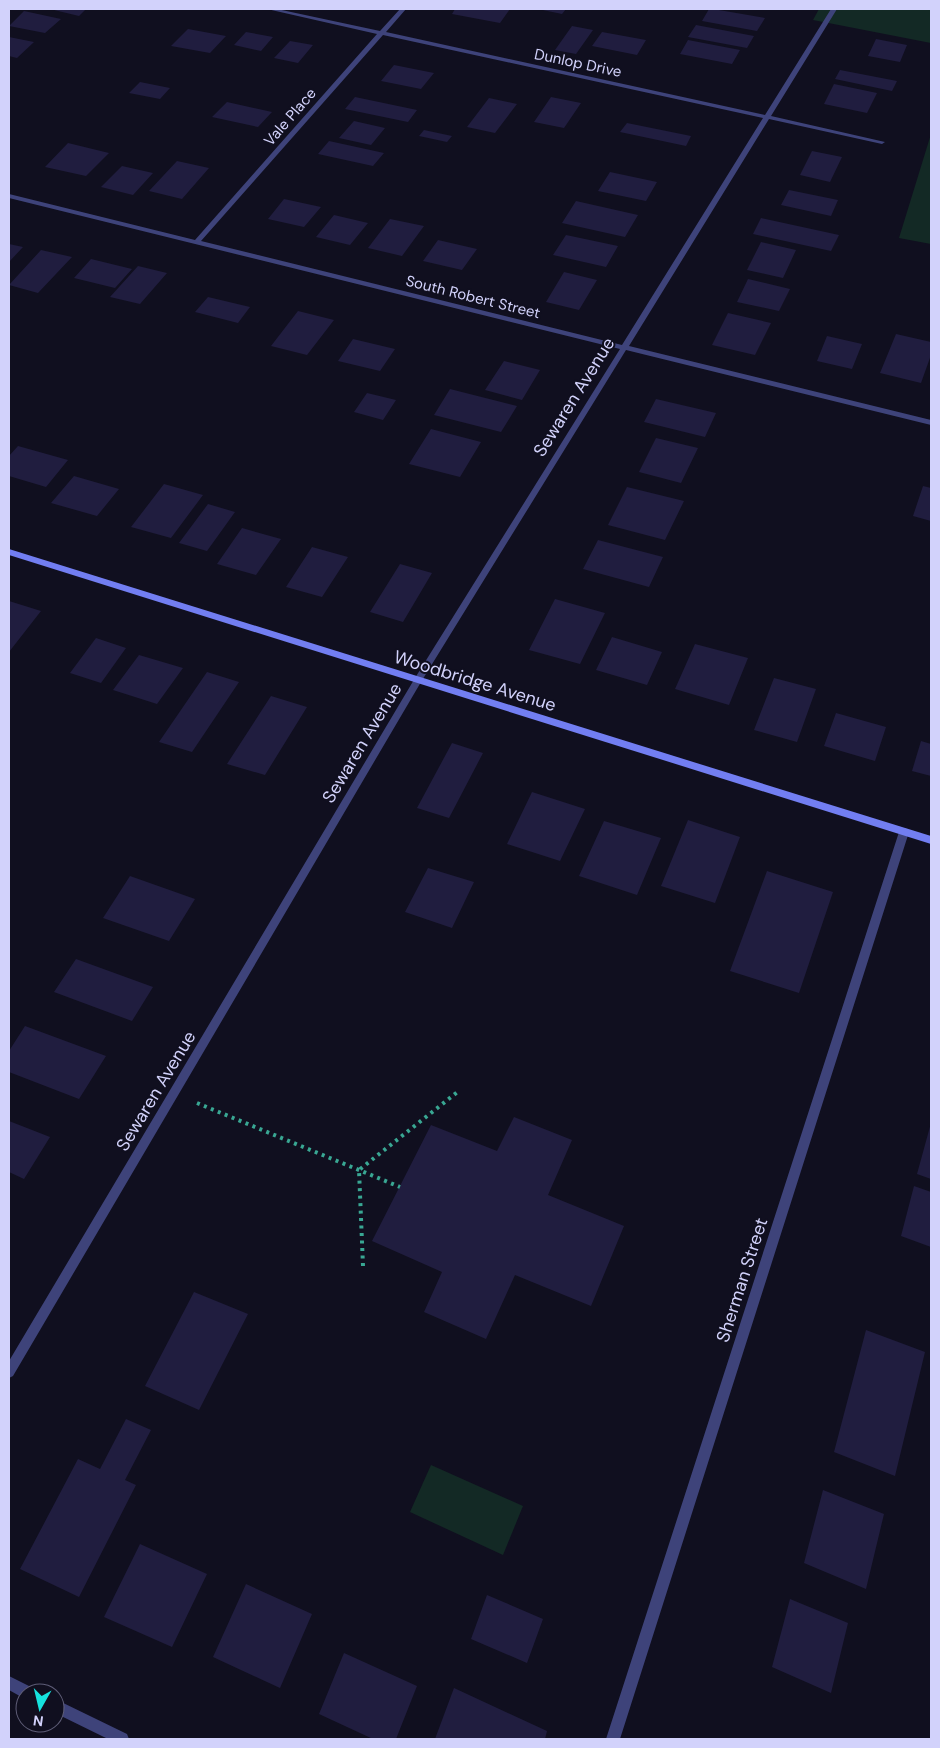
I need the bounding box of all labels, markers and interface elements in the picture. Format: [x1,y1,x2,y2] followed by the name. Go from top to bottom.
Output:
[533,44,623,82] street label: Dunlop Drive
[259,84,321,150] street label: Vale Place
[404,271,542,323] street label: South Robert Street
[528,333,620,461] street label: Sewaren Avenue
[391,645,559,717] street label: Woodbridge Avenue
[317,678,407,808] street label: Sewaren Avenue
[111,1026,201,1156] street label: Sewaren Avenue
[711,1215,773,1345] street label: Sherman Street
[15,1683,65,1733] north arrow
[32,1711,45,1730] text: N

